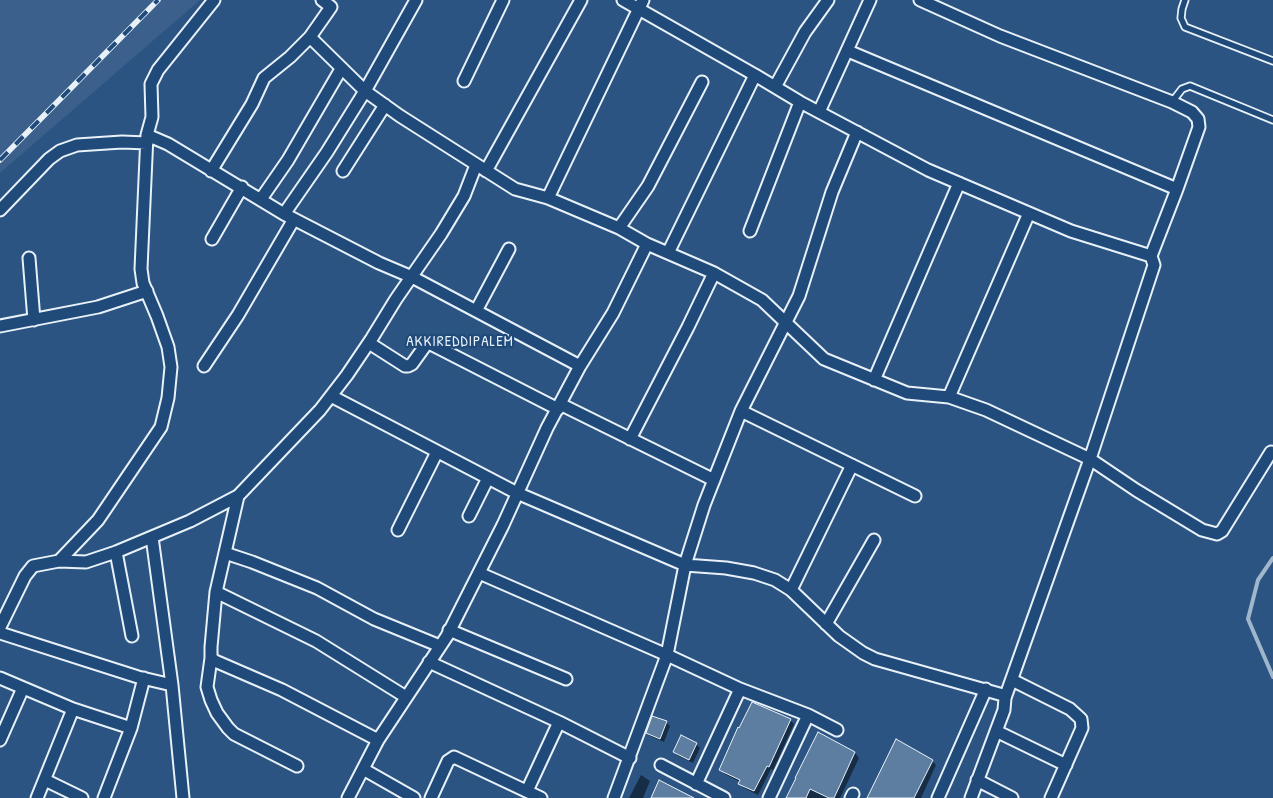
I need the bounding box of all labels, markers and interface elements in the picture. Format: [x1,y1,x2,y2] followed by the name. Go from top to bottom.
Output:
[405,333,515,351] district label: AKKIREDDIPALEM

